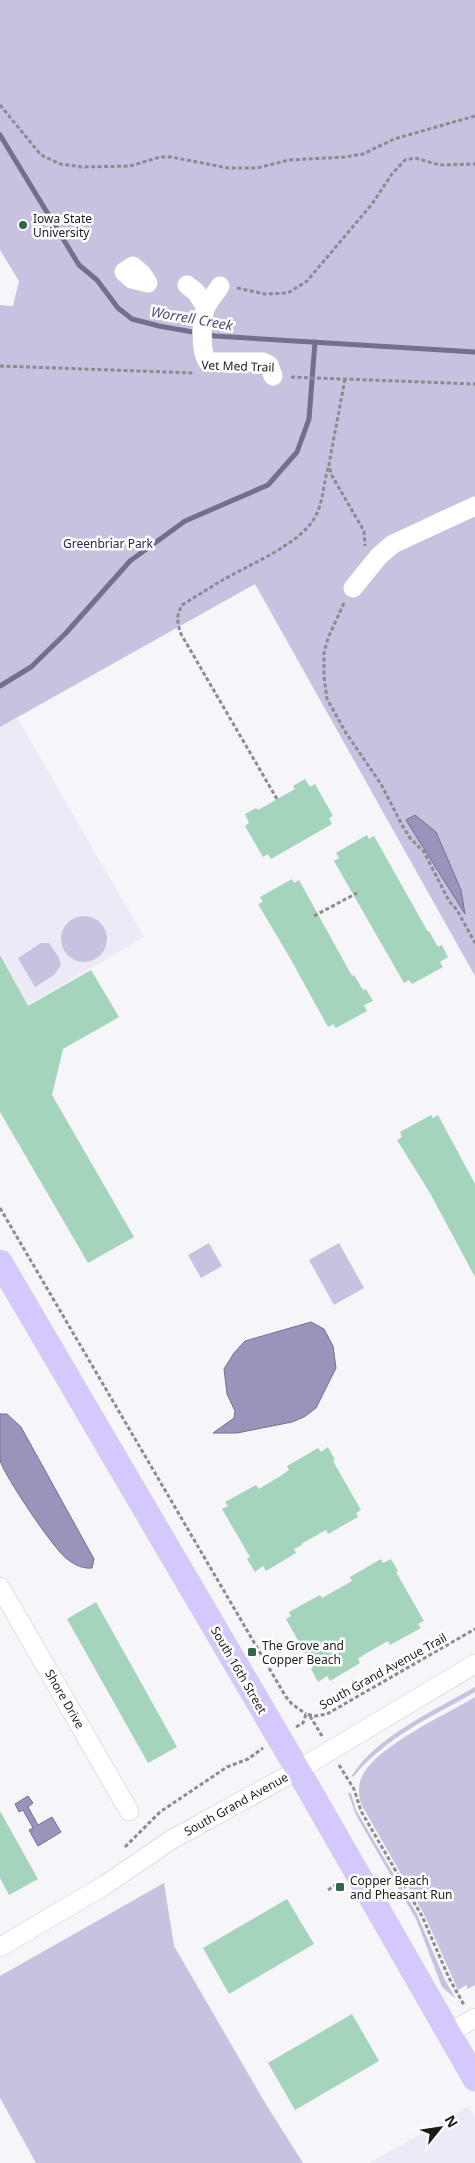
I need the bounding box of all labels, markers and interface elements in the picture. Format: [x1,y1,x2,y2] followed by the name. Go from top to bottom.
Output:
[33,210,92,241] place label: Iowa State University
[17,219,29,231] marker: Iowa State University
[150,301,235,335] water label: Worrell Creek
[201,356,275,376] street label: Vet Med Trail
[63,535,154,552] park label: Greenbriar Park
[207,1623,271,1717] street label: South 16th Street
[316,1629,450,1713] street label: South Grand Avenue Trail
[262,1637,344,1668] place label: The Grove and Copper Beach
[246,1646,258,1658] marker: The Grove and Copper Beach
[41,1666,89,1732] street label: Shore Drive
[181,1768,291,1840] street label: South Grand Avenue
[350,1872,452,1903] place label: Copper Beach and Pheasant Run
[334,1881,346,1893] marker: Copper Beach and Pheasant Run
[415,2103,465,2153] north arrow
[441,2112,463,2131] text: N

